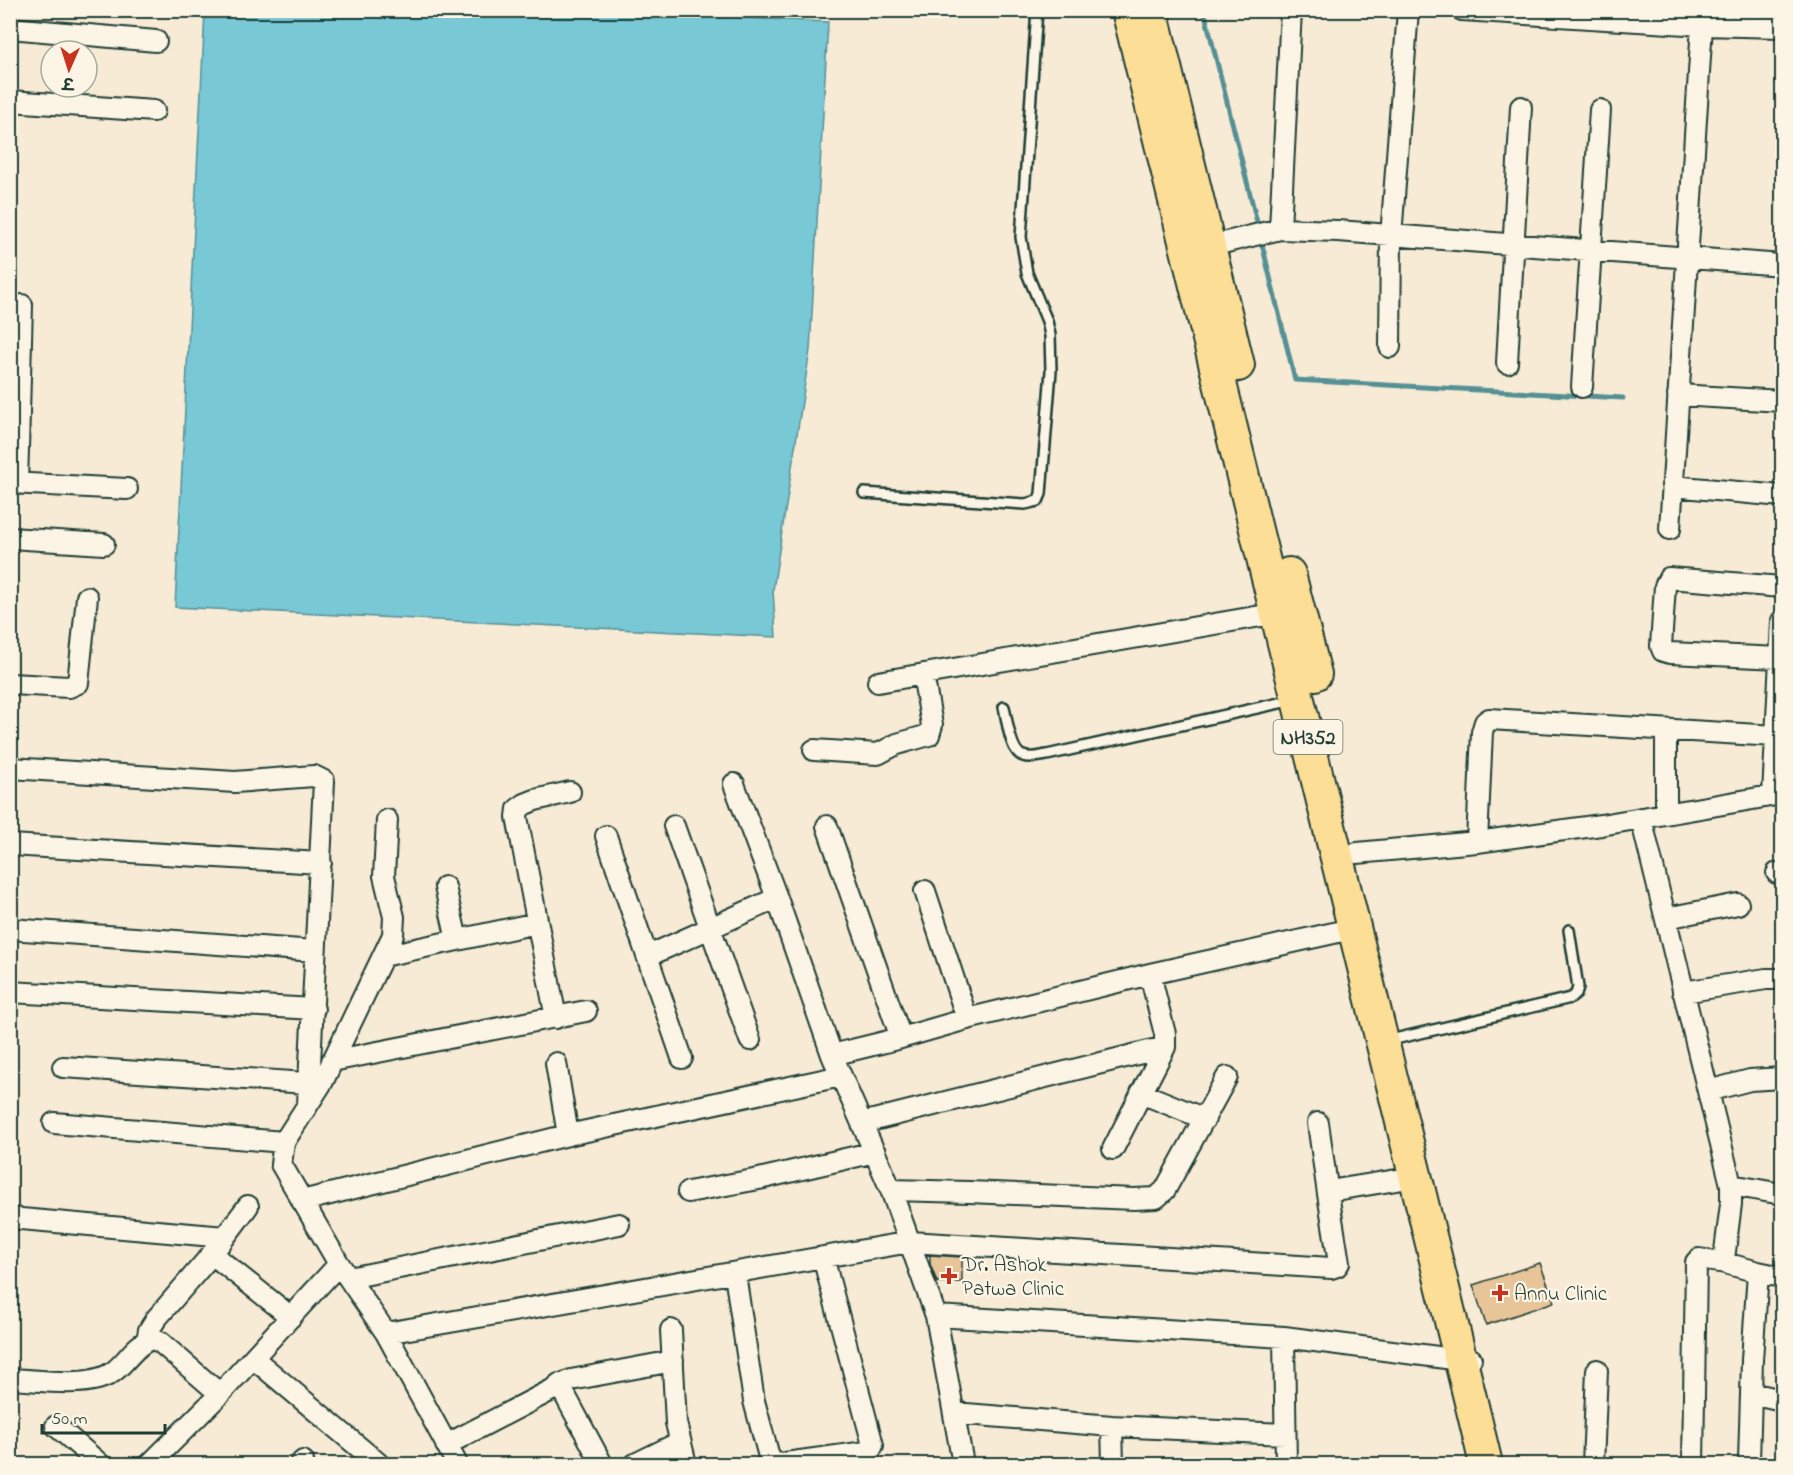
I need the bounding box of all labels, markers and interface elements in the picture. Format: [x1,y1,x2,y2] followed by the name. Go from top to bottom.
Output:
[39,39,99,99] north arrow
[61,70,76,94] text: उ
[1274,720,1342,754] road number: NH352
[961,1251,1065,1305] place label: Dr. Ashok Patwa Clinic
[940,1267,958,1285] marker: Dr. Ashok Patwa Clinic
[1514,1280,1608,1310] place label: Annu Clinic
[1491,1284,1509,1302] marker: Annu Clinic
[42,1397,165,1435] scale bar
[51,1407,88,1433] text: 50 m

